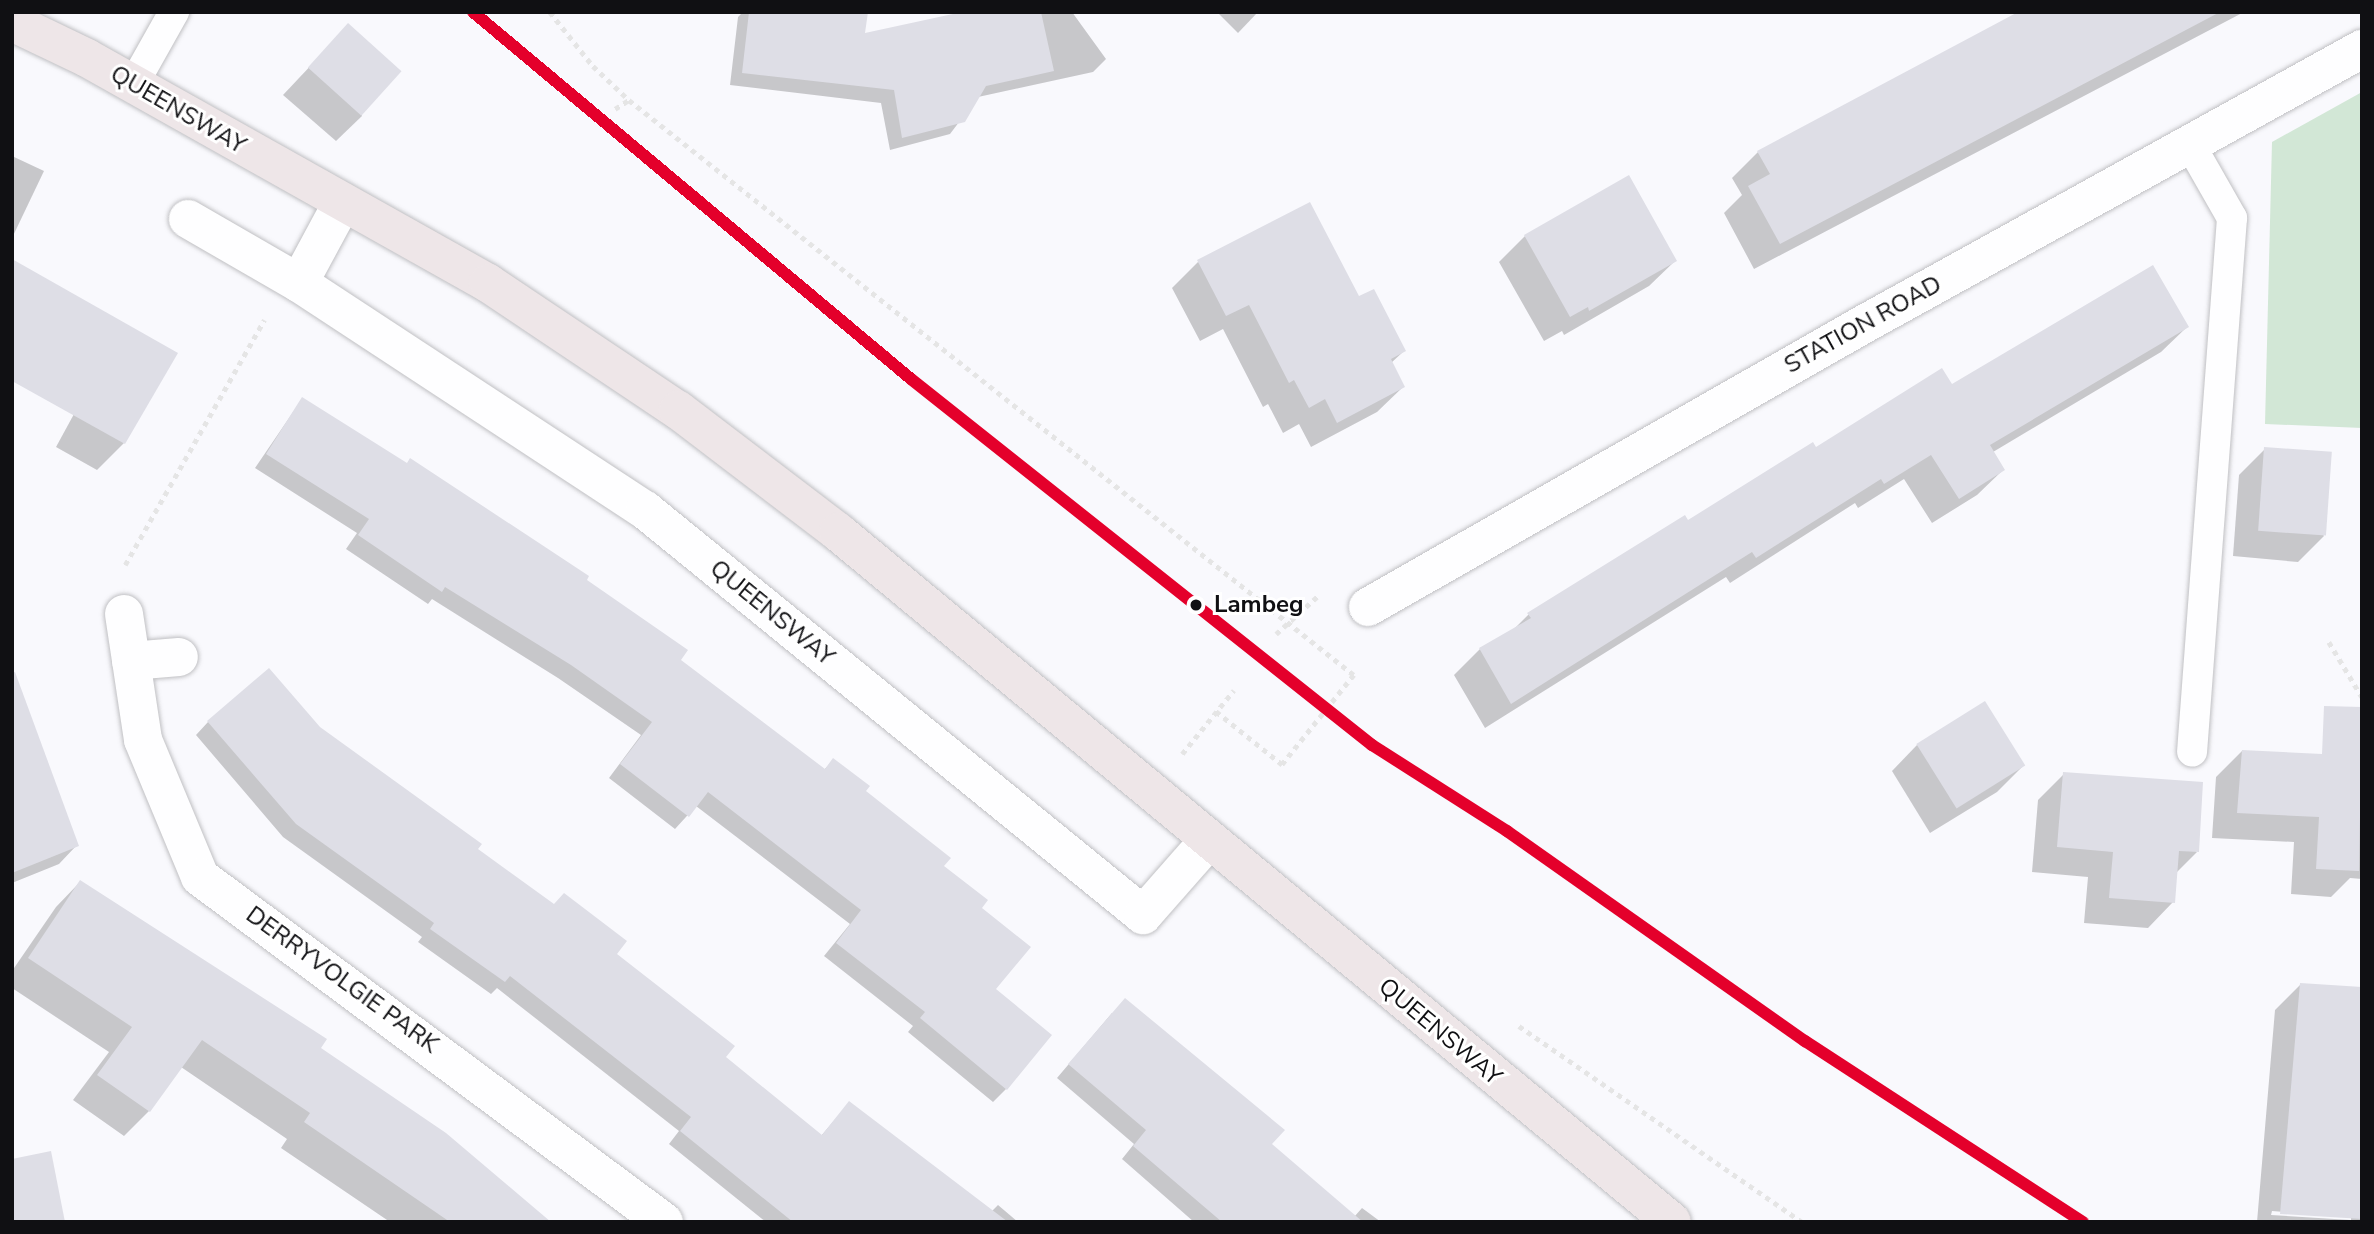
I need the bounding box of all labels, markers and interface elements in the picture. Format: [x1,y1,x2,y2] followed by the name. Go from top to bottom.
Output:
[105,60,251,160] street label: QUEENSWAY
[1780,270,1946,380] street label: STATION ROAD
[704,554,840,672] street label: QUEENSWAY
[1214,591,1304,619] place label: Lambeg
[1184,593,1208,617] marker: Lambeg
[240,901,444,1059] street label: DERRYVOLGIE PARK
[1373,972,1507,1092] street label: QUEENSWAY

